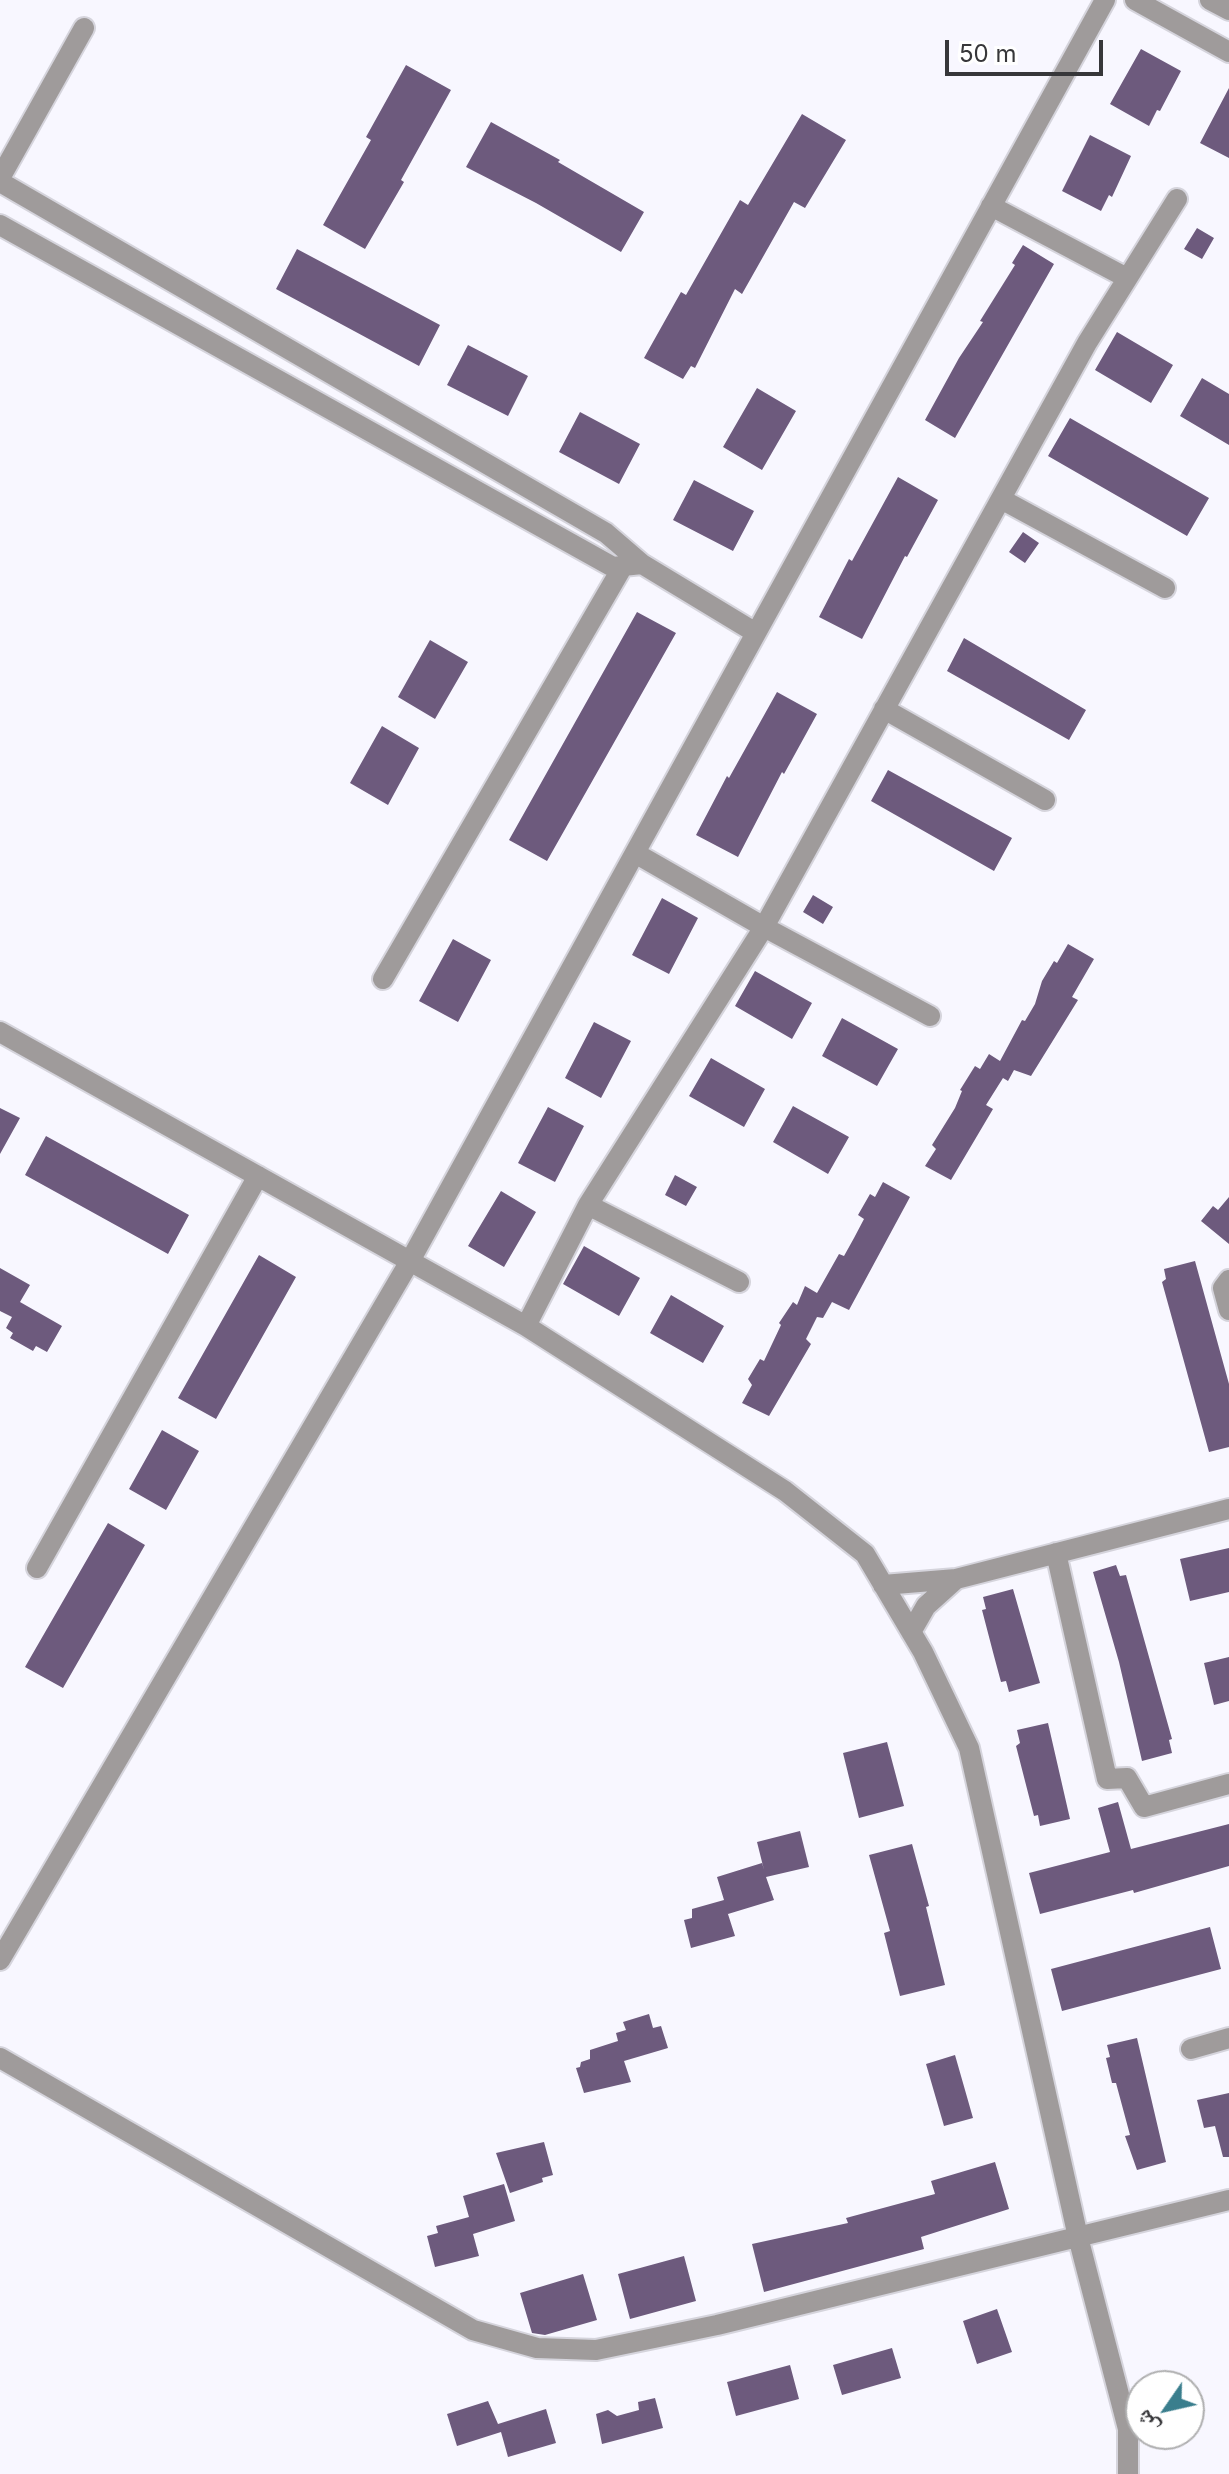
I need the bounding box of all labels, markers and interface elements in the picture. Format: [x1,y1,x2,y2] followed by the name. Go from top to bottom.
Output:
[949,24,1107,74] scale bar
[959,39,1017,68] text: 50 m
[1125,2370,1205,2450] north arrow
[1129,2405,1164,2439] text: ش

